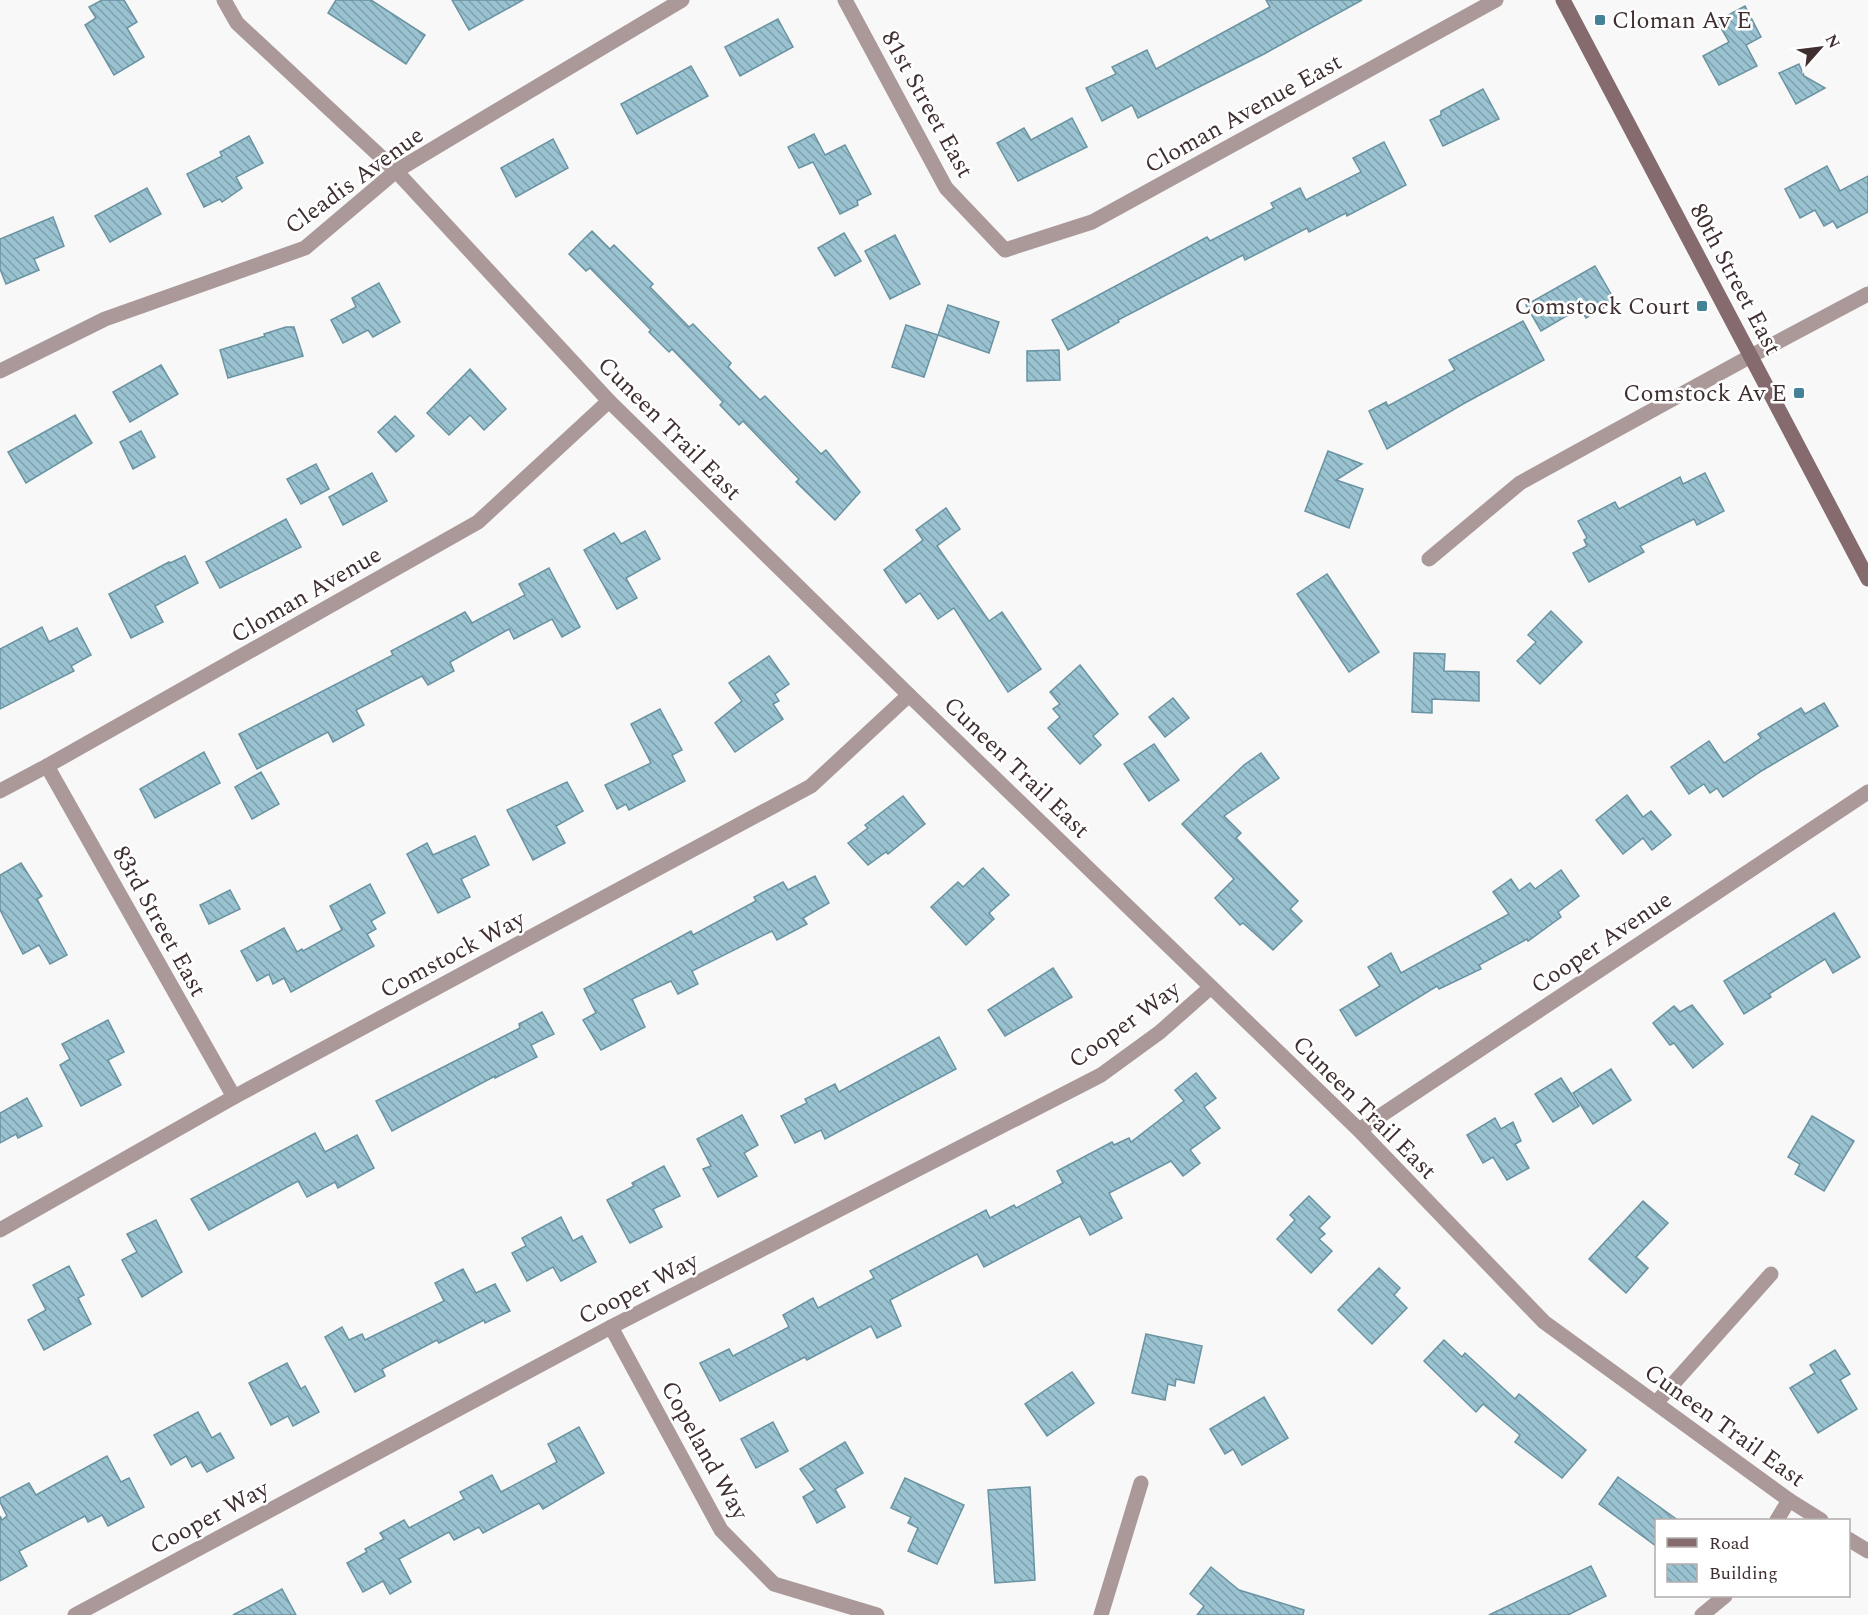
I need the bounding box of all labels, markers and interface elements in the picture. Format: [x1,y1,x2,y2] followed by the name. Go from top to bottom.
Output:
[1612,3,1752,39] place label: Cloman Av E
[1593,13,1607,27] marker: Cloman Av E
[1790,18,1850,78] north arrow
[872,24,983,185] street label: 81st Street East
[1819,30,1846,53] text: N
[1138,45,1349,183] street label: Cloman Avenue East
[277,118,432,244] street label: Cleadis Avenue
[1680,197,1790,362] street label: 80th Street East
[1515,289,1690,325] place label: Comstock Court
[1695,299,1709,313] marker: Comstock Court
[589,348,750,509] street label: Cuneen Trail East
[1623,376,1787,412] place label: Comstock Av E
[1792,386,1806,400] marker: Comstock Av E
[224,537,389,653] street label: Cloman Avenue
[935,688,1098,847] street label: Cuneen Trail East
[103,839,216,1004] street label: 83rd Street East
[1524,882,1679,1003] street label: Cooper Avenue
[373,901,533,1008] street label: Comstock Way
[1061,971,1189,1078] street label: Cooper Way
[1284,1027,1445,1188] street label: Cuneen Trail East
[572,1243,706,1335] street label: Cooper Way
[1636,1355,1812,1497] street label: Cuneen Trail East
[651,1374,758,1528] street label: Copeland Way
[143,1471,277,1564] street label: Cooper Way
[1655,1519,1850,1597] legend
[1709,1530,1750,1557] text: Road
[1709,1560,1778,1587] text: Building

